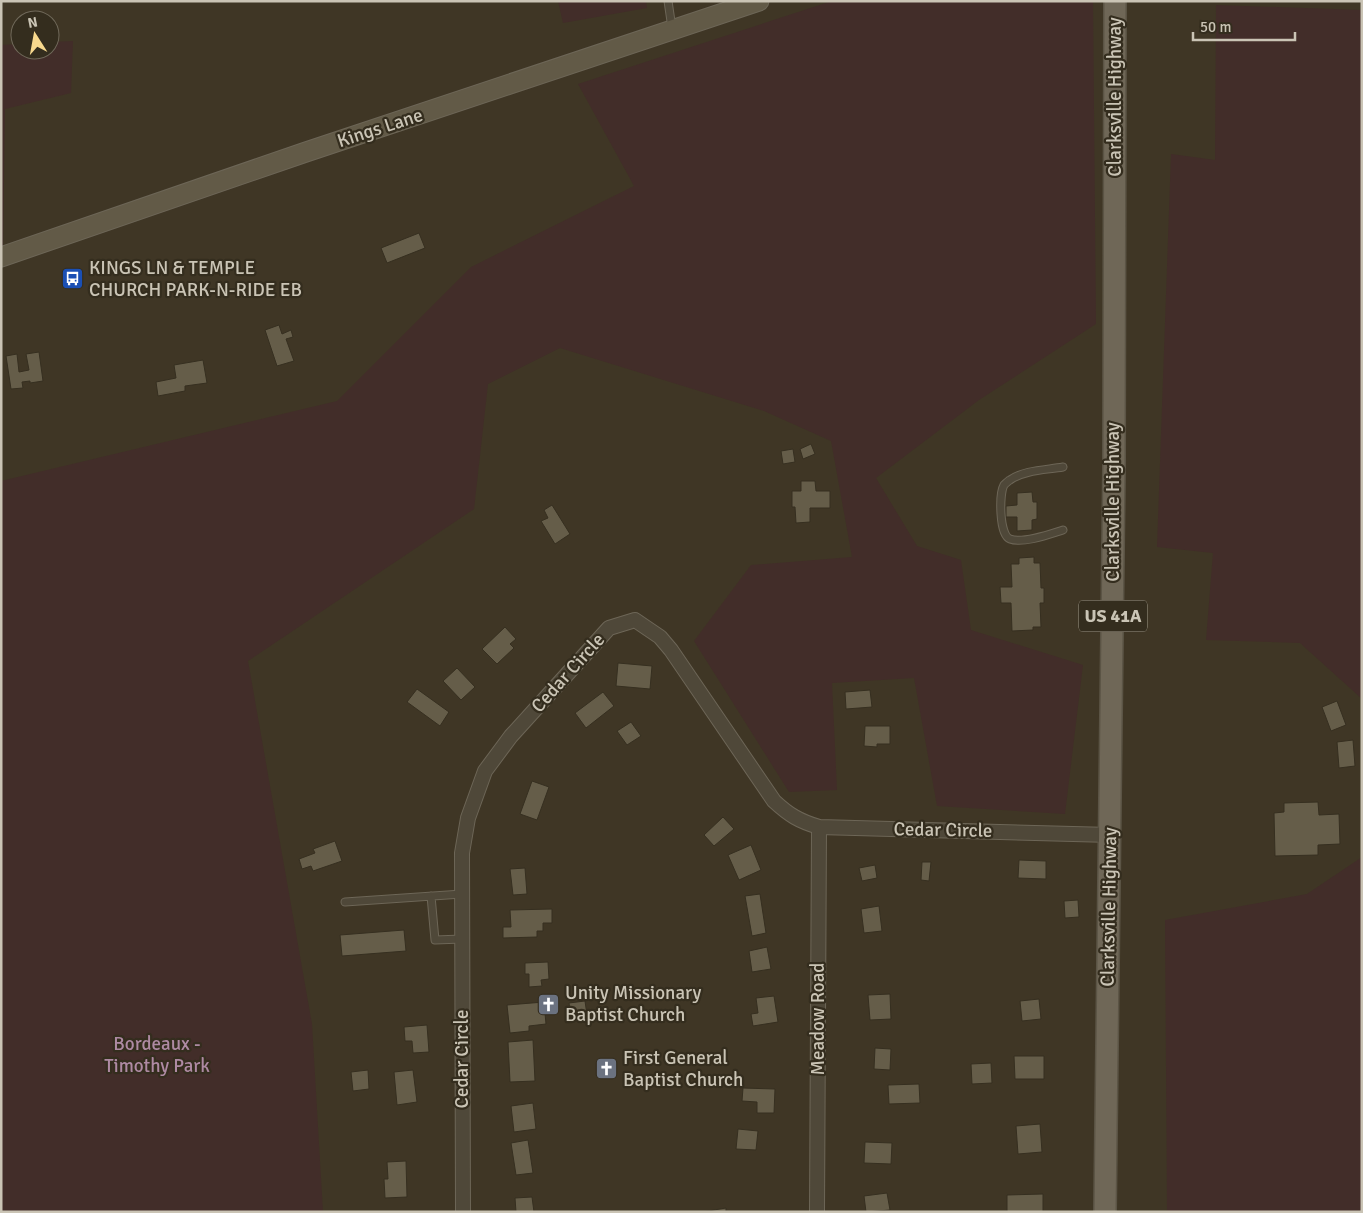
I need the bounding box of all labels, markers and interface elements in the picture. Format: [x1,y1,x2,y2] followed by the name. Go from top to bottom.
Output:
[10,10,60,60] north arrow
[1193,10,1296,42] scale bar
[26,13,39,32] text: N
[1103,17,1127,177] street label: Clarksville Highway
[1200,18,1231,36] text: 50 m
[334,103,426,153] street label: Kings Lane
[89,256,302,302] place label: KINGS LN & TEMPLE CHURCH PARK-N-RIDE EB
[61,267,85,291] bus stop icon: KINGS LN & TEMPLE CHURCH PARK-N-RIDE EB
[1101,422,1125,582] street label: Clarksville Highway
[1079,600,1147,632] road number: US 41A
[526,628,610,718] street label: Cedar Circle
[893,817,993,843] street label: Cedar Circle
[1096,827,1122,987] street label: Clarksville Highway
[806,963,830,1075] street label: Meadow Road
[565,981,702,1027] place label: Unity Missionary Baptist Church
[537,992,561,1016] church icon: Unity Missionary Baptist Church
[450,1010,474,1108] street label: Cedar Circle
[104,1032,210,1078] park label: Bordeaux - Timothy Park
[623,1046,743,1092] place label: First General Baptist Church
[595,1057,619,1081] church icon: First General Baptist Church

